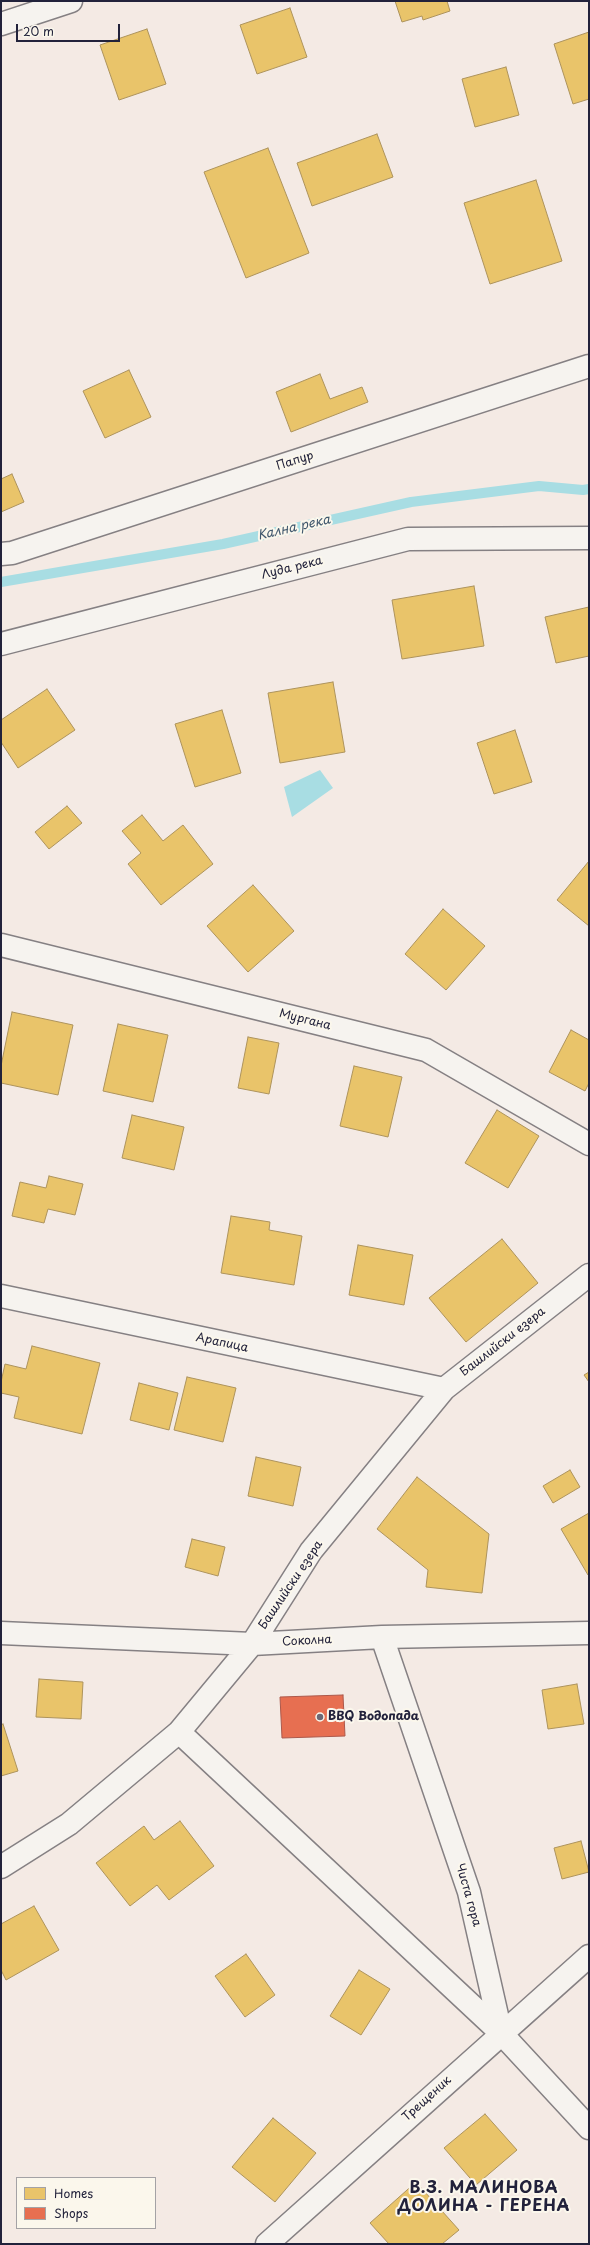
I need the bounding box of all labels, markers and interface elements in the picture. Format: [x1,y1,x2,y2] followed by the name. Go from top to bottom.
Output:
[18,16,122,42] scale bar
[23,22,54,40] text: 20 m
[275,448,315,474] street label: Папур
[256,512,332,544] water label: Кална река
[260,553,324,583] street label: Луда река
[278,1007,332,1033] street label: Мургана
[458,1304,548,1380] street label: Башлийски езера
[194,1330,250,1356] street label: Арапица
[256,1538,326,1632] street label: Башлийски езера
[282,1633,332,1649] street label: Соколна
[328,1710,419,1724] place label: BBQ Водопада
[315,1712,325,1722] marker: BBQ Водопада
[452,1862,484,1928] street label: Чиста гора
[400,2073,454,2125] street label: Трещеник
[16,2177,156,2229] legend
[398,2179,570,2217] district label: В.З. МАЛИНОВА ДОЛИНА - ГЕРЕНА
[54,2184,93,2202] text: Homes
[54,2204,88,2222] text: Shops

